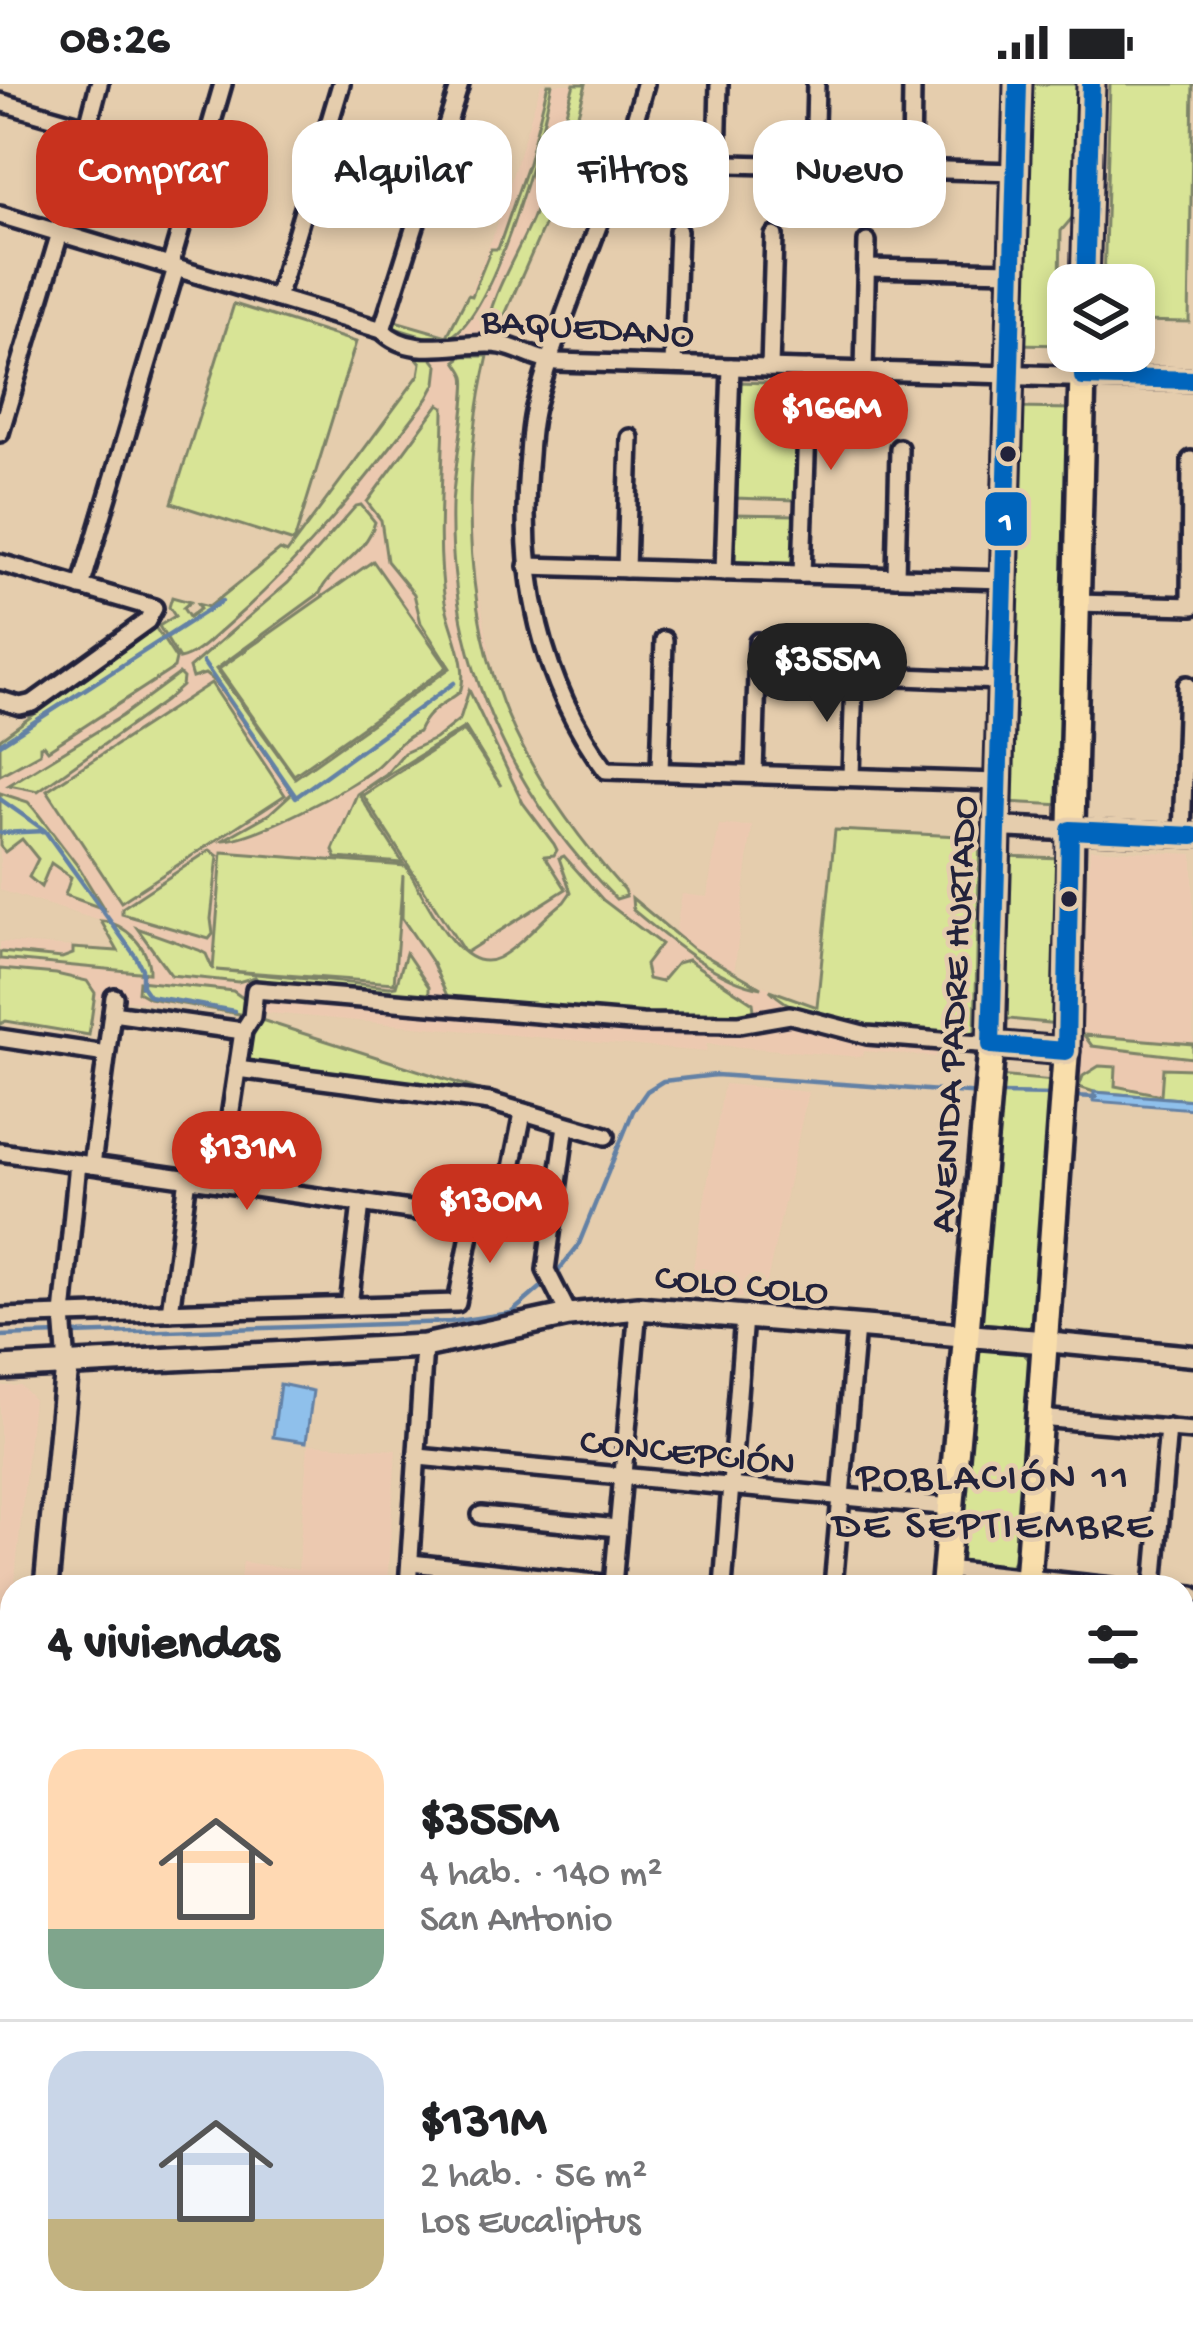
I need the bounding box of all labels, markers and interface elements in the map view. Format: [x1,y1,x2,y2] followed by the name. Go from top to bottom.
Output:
[60,16,169,69] text: 08:26
[36,120,268,228] chip: Comprar
[292,120,512,228] chip: Alquilar
[536,120,729,228] chip: Filtros
[753,120,946,228] chip: Nuevo
[1047,264,1155,372] map controls
[1047,264,1155,372] button: layers
[479,301,696,361] street label: BAQUEDANO
[747,371,915,473] pin: $166M
[781,387,881,433] text: $166M
[997,443,1019,465] unlabelled marker
[983,490,1029,548] line badge: 1
[998,506,1013,544] text: 1
[743,623,911,725] pin: $355M
[774,639,880,685] text: $355M
[923,795,991,1234] street label: AVENIDA PADRE HURTADO
[1058,888,1080,910] unlabelled marker
[163,1111,331,1213] pin: $131M
[199,1127,295,1173] text: $131M
[406,1164,574,1266] pin: $130M
[439,1180,541,1226] text: $130M
[653,1257,830,1318] street label: COLO COLO
[577,1422,797,1490] street label: CONCEPCIÓN
[830,1456,1155,1553] district label: POBLACIÓN 11 DE SEPTIEMBRE
[1080,1614,1146,1680] icon: filters
[48,1617,279,1677] text: 4 viviendas
[420,1793,558,1853] text: $355M
[144,1797,288,1941] icon: home
[420,1853,663,1899] text: 4 hab. · 140 m²
[420,1899,612,1945] text: San Antonio
[420,2095,546,2155] text: $131M
[144,2099,288,2243] icon: home
[420,2155,647,2201] text: 2 hab. · 56 m²
[420,2201,640,2247] text: Los Eucaliptus

